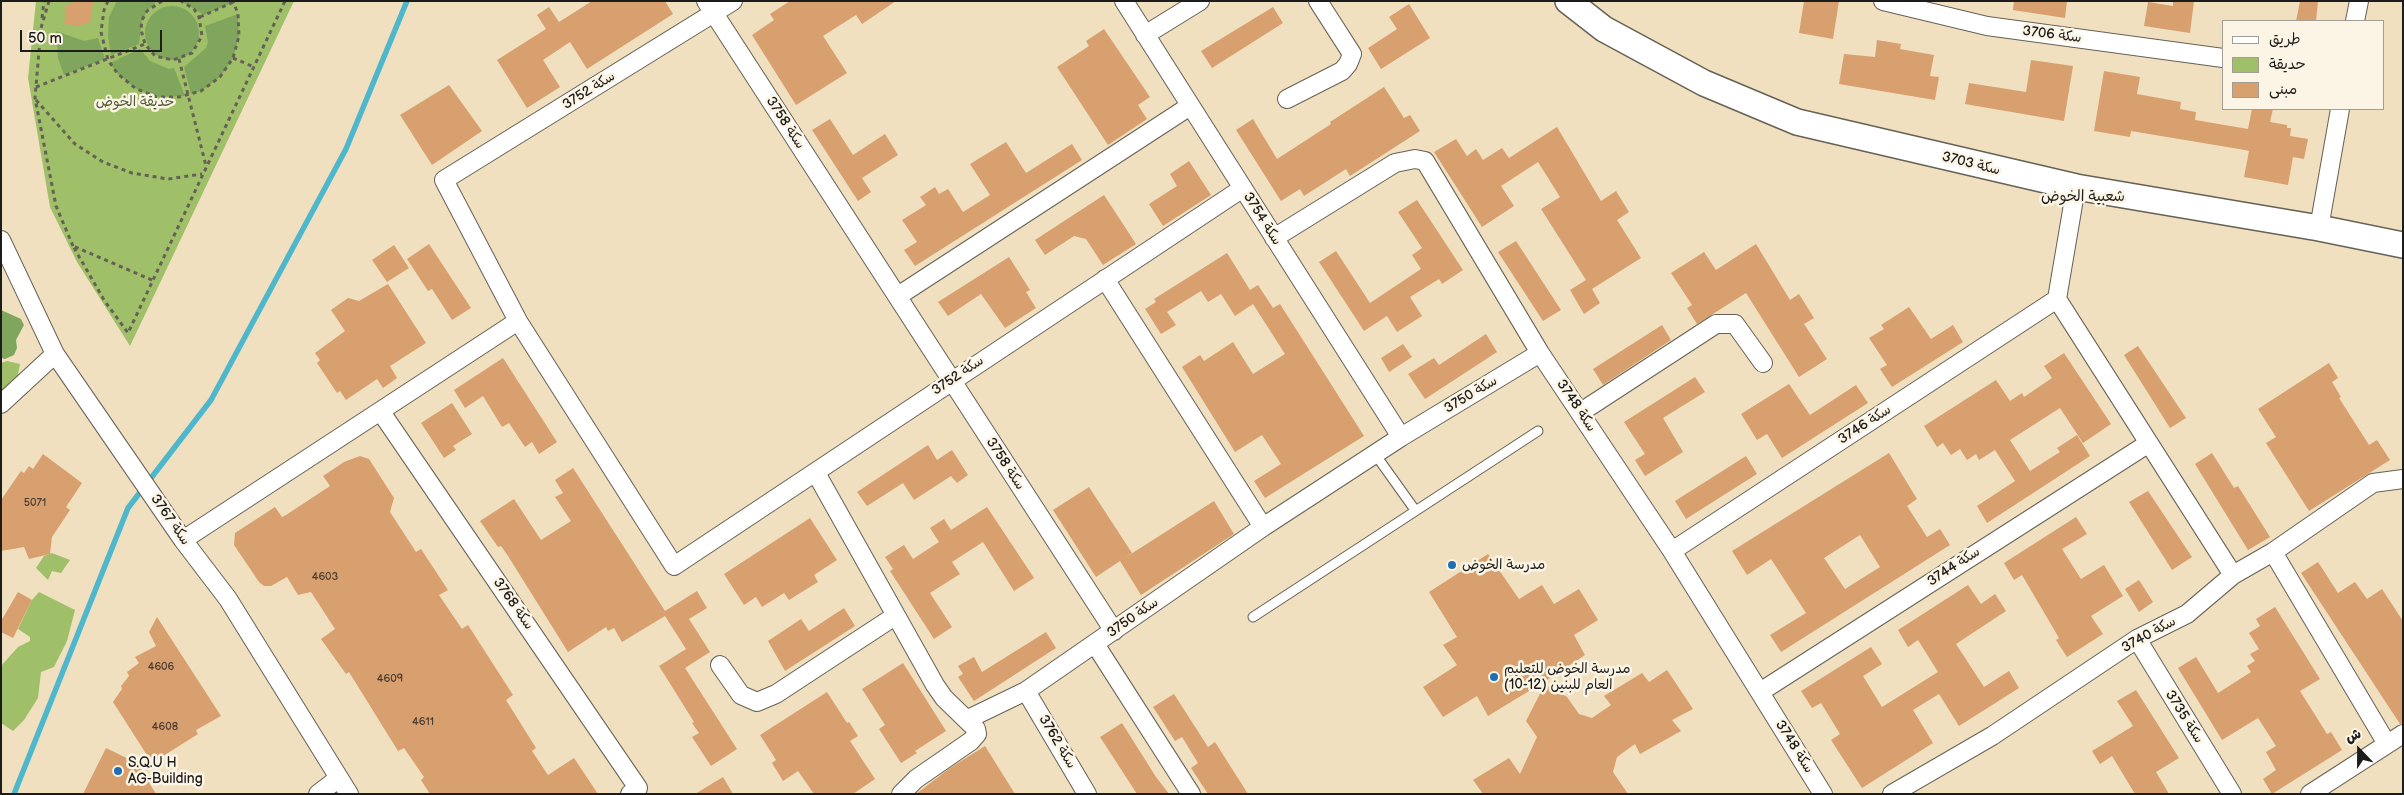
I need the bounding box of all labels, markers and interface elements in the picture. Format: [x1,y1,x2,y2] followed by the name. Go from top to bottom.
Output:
[22,20,165,52] scale bar
[2222,20,2384,110] legend
[2022,23,2082,47] street label: سكة 3706
[28,29,62,48] text: 50 m
[2269,30,2301,49] text: طريق
[2269,55,2306,74] text: حديقة
[560,68,618,114] street label: سكة 3752
[2269,80,2297,99] text: مبنى
[96,94,174,110] park label: حديقة الخوض
[762,94,808,152] street label: سكة 3758
[1940,149,2002,179] street label: سكة 3703
[2041,188,2125,206] district label: شعبية الخوض
[1239,189,1285,249] street label: سكة 3754
[929,353,987,399] street label: سكة 3752
[1441,373,1501,417] street label: سكة 3750
[1552,377,1600,435] street label: سكة 3748
[1835,402,1895,448] street label: سكة 3746
[982,435,1028,493] street label: سكة 3758
[146,491,194,549] street label: سكة 3767
[24,496,46,510] house number: 5071
[1924,544,1984,590] street label: سكة 3744
[1462,557,1545,573] place label: مدرسة الخوض
[1446,559,1458,571] marker: مدرسة الخوض
[312,570,338,584] house number: 4603
[489,575,537,633] street label: سكة 3768
[1104,594,1162,642] street label: سكة 3750
[2119,613,2179,657] street label: سكة 3740
[148,660,174,674] house number: 4606
[1504,661,1631,694] place label: مدرسة الخوض للتعليم العام للبنين (12-10)
[1488,671,1500,683] marker: مدرسة الخوض للتعليم العام للبنين (12-10)
[377,672,403,686] house number: 4609
[2161,687,2207,747] street label: سكة 3735
[1034,712,1080,772] street label: سكة 3762
[412,715,434,729] house number: 4611
[1771,717,1817,777] street label: سكة 3748
[152,720,178,734] house number: 4608
[2334,725,2384,775] north arrow
[2343,725,2364,746] text: ش
[128,755,203,788] place label: S.Q.U H AG-Building
[112,765,124,777] marker: S.Q.U H AG-Building

